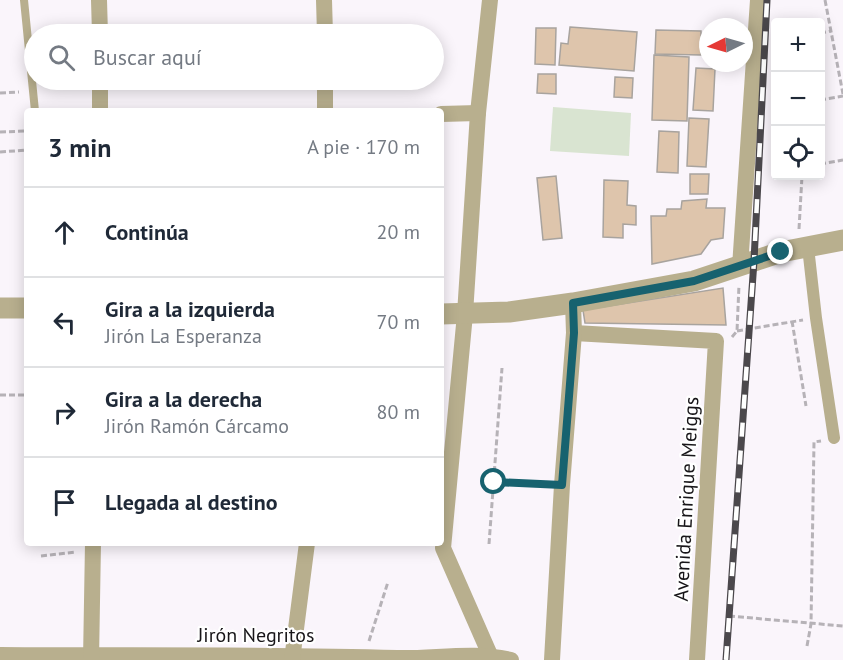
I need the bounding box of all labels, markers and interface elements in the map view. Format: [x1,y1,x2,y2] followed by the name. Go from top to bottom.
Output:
[699,18,753,72] north arrow
[771,18,825,180] map controls
[771,18,825,72] button: +
[24,24,444,90] search box
[45,41,78,74] icon: search
[93,43,202,71] text: Buscar aquí
[771,72,825,126] button: −
[771,126,825,180] button: locate
[48,131,111,164] text: 3 min
[307,134,420,160] text: A pie · 170 m
[48,216,81,249] icon: ahead
[105,218,189,246] text: Continúa
[377,219,420,245] text: 20 m
[767,238,793,264] route end
[105,295,275,323] text: Gira a la izquierda
[48,306,81,339] icon: left
[377,309,420,335] text: 70 m
[105,323,262,349] text: Jirón La Esperanza
[105,385,262,413] text: Gira a la derecha
[48,396,81,429] icon: right
[668,396,704,602] street label: Avenida Enrique Meiggs
[377,399,420,425] text: 80 m
[105,413,289,439] text: Jirón Ramón Cárcamo
[480,468,506,494] route start
[48,486,81,519] icon: arrive
[105,488,278,516] text: Llegada al destino
[197,622,314,648] street label: Jirón Negritos

